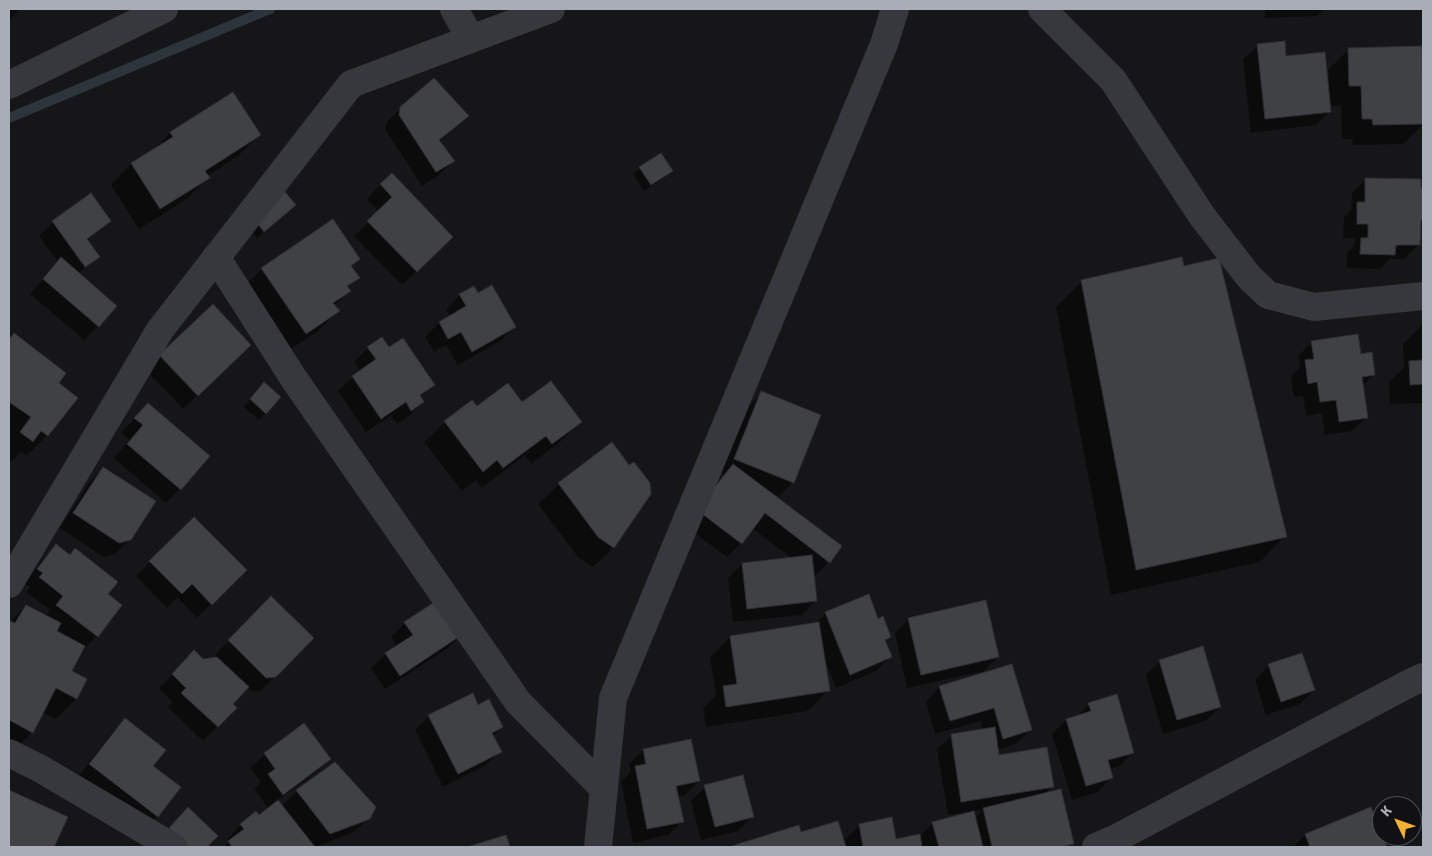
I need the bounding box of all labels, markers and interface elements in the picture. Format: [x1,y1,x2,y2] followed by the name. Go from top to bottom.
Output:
[1372,796,1422,846] north arrow
[1377,802,1395,820] text: K

